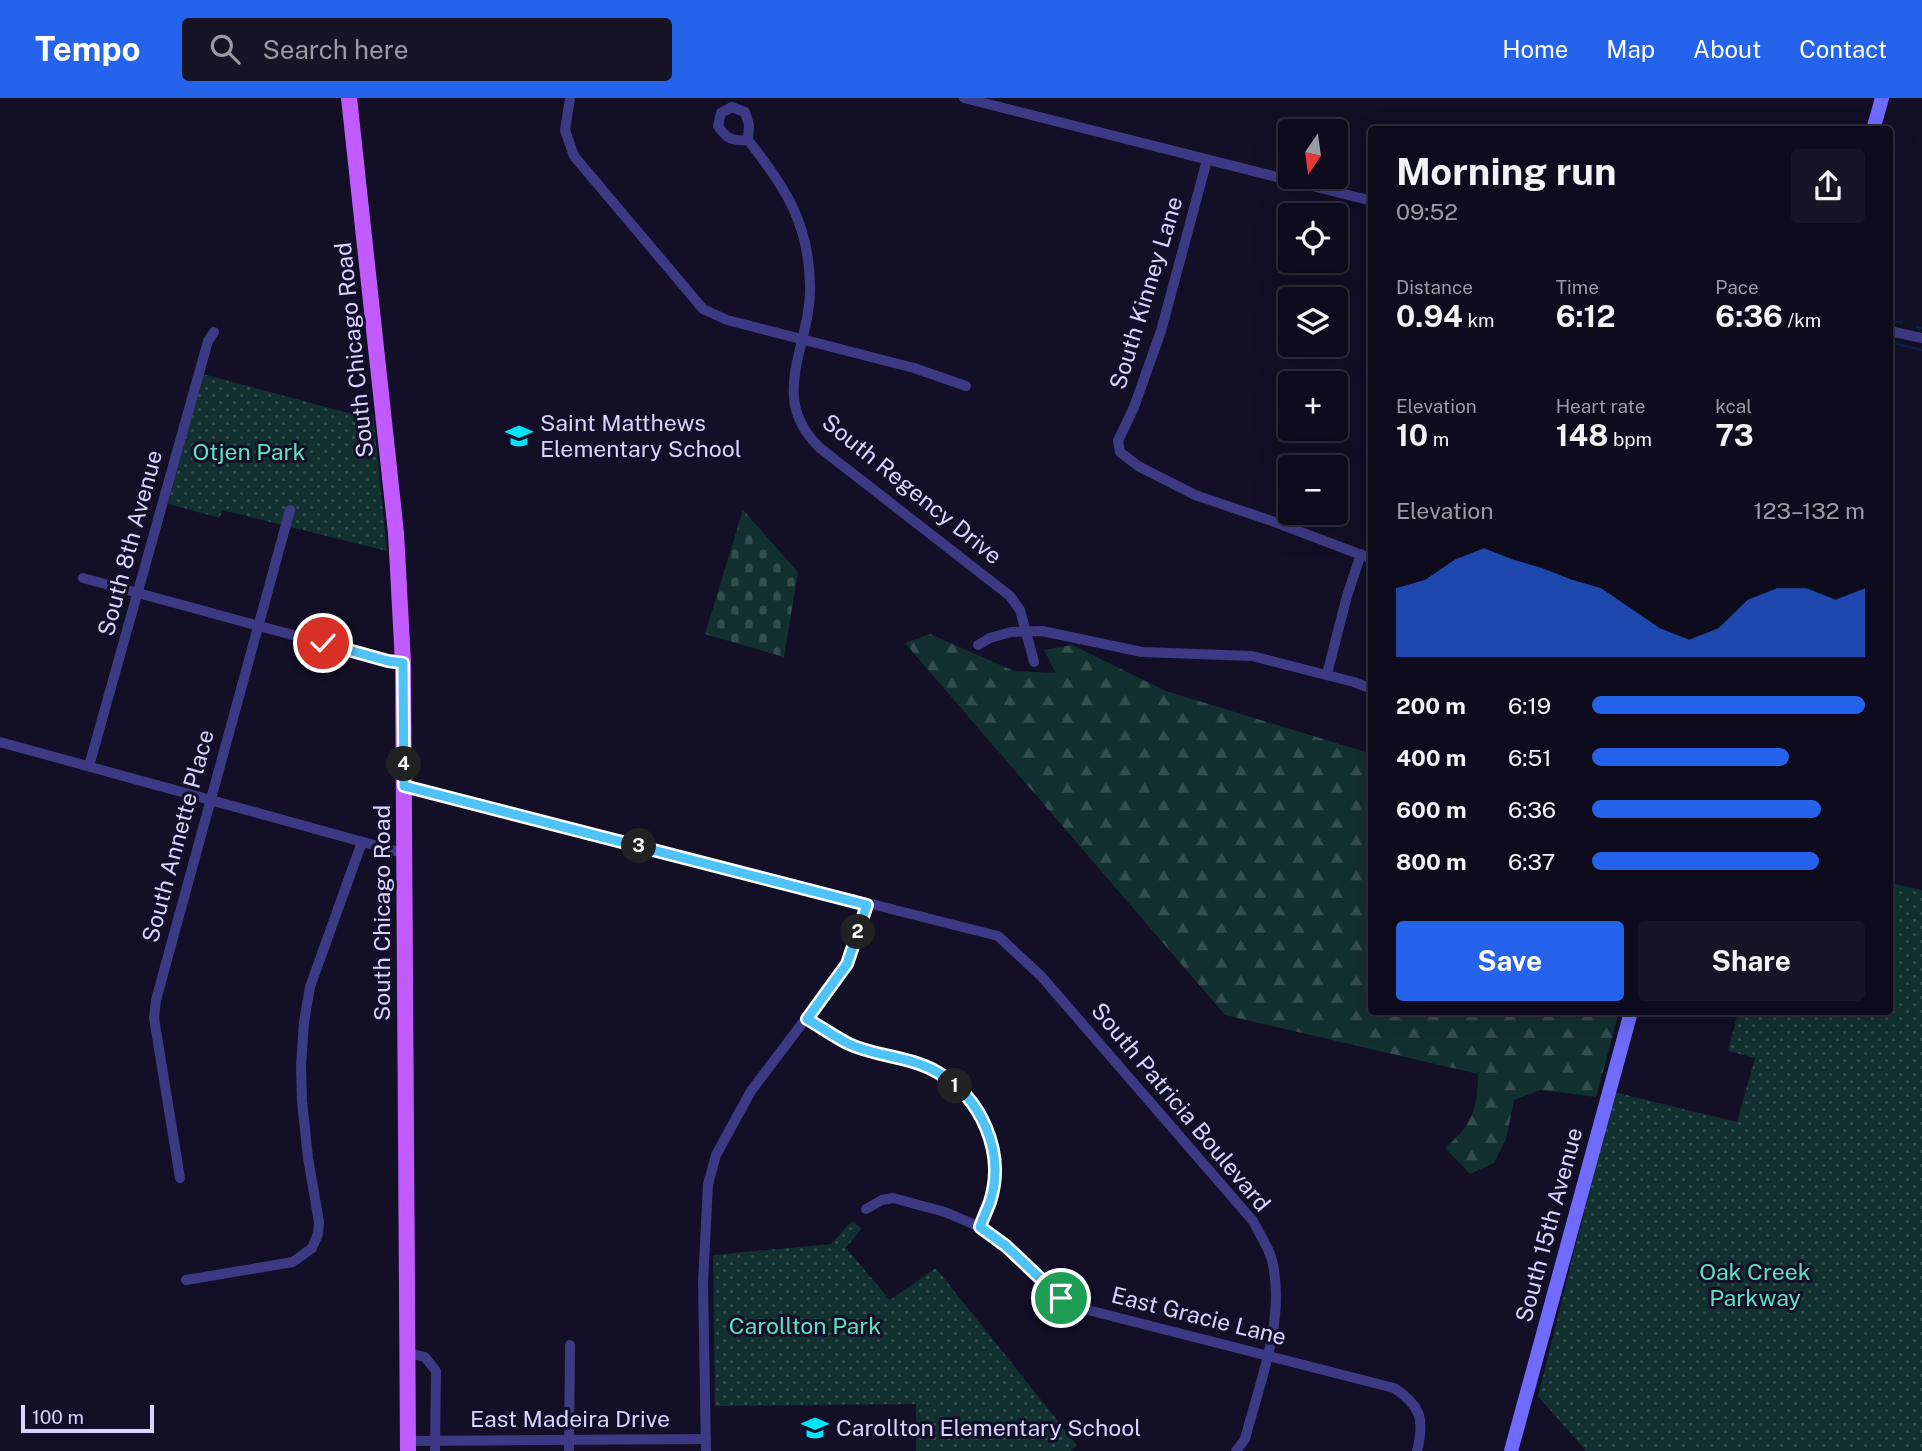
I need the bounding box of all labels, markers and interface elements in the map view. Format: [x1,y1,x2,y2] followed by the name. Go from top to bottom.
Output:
[182,18,672,81] search box
[35,30,140,68] text: Tempo
[206,30,244,68] icon: search
[262,34,408,65] text: Search here
[1502,35,1568,63] text: Home
[1606,35,1655,63] text: Map
[1693,35,1761,63] text: About
[1799,35,1887,63] text: Contact
[1278,119,1348,189] north arrow
[1278,119,1348,525] map controls
[1396,149,1617,194] text: Morning run
[1791,149,1865,223] button: share
[1103,193,1188,393] street label: South Kinney Lane
[1396,198,1458,225] text: 09:52
[1278,203,1348,273] button: locate
[329,241,378,459] street label: South Chicago Road
[1396,276,1473,298] text: Distance
[1556,276,1599,298] text: Time
[1715,276,1759,298] text: Pace
[1278,287,1348,357] button: layers
[1396,298,1463,334] text: 0.94
[1556,298,1615,334] text: 6:12
[1715,298,1783,334] text: 6:36
[1463,309,1495,331] text: km
[1783,309,1821,331] text: /km
[1278,371,1348,441] button: +
[1396,395,1477,417] text: Elevation
[1556,395,1645,417] text: Heart rate
[1715,395,1752,417] text: kcal
[817,408,1007,569] street label: South Regency Drive
[540,409,742,462] place label: Saint Matthews Elementary School
[1396,417,1428,453] text: 10
[1556,417,1608,453] text: 148
[1715,417,1754,453] text: 73
[504,421,534,451] school or university icon: Saint Matthews Elementary School
[1428,428,1449,450] text: m
[1608,428,1652,450] text: bpm
[193,438,305,465] park label: Otjen Park
[92,447,167,639] street label: South 8th Avenue
[1278,455,1348,525] button: −
[1396,497,1494,524] text: Elevation
[1753,497,1865,524] text: 123–132 m
[293,613,353,673] pin
[304,624,342,662] icon: check
[1396,692,1466,719] text: 200 m
[1508,692,1551,719] text: 6:19
[136,726,219,945] street label: South Annette Place
[1396,744,1466,771] text: 400 m
[1508,744,1552,771] text: 6:51
[386,746,422,782] pin: 4
[397,752,410,774] text: 4
[1396,796,1466,823] text: 600 m
[1508,796,1556,823] text: 6:36
[368,805,395,1021] street label: South Chicago Road
[622,828,656,864] pin: 3
[632,834,645,856] text: 3
[1396,848,1467,875] text: 800 m
[1508,848,1555,875] text: 6:37
[840,914,876,950] pin: 2
[851,920,864,942] text: 2
[1396,921,1624,1001] button: Save
[1638,921,1865,1001] button: Share
[1086,997,1277,1216] street label: South Patricia Boulevard
[937,1068,972,1104] pin: 1
[950,1074,959,1096] text: 1
[1510,1125,1587,1325] street label: South 15th Avenue
[1699,1258,1811,1311] park label: Oak Creek Parkway
[1031,1268,1091,1328] pin
[1042,1279,1080,1317] icon: arrive
[1109,1281,1289,1350] street label: East Gracie Lane
[729,1312,881,1339] park label: Carollton Park
[21,1402,154,1434] scale bar
[470,1405,670,1432] street label: East Madeira Drive
[32,1406,84,1428] text: 100 m
[800,1413,830,1443] school or university icon: Carollton Elementary School
[836,1414,1141,1441] place label: Carollton Elementary School

